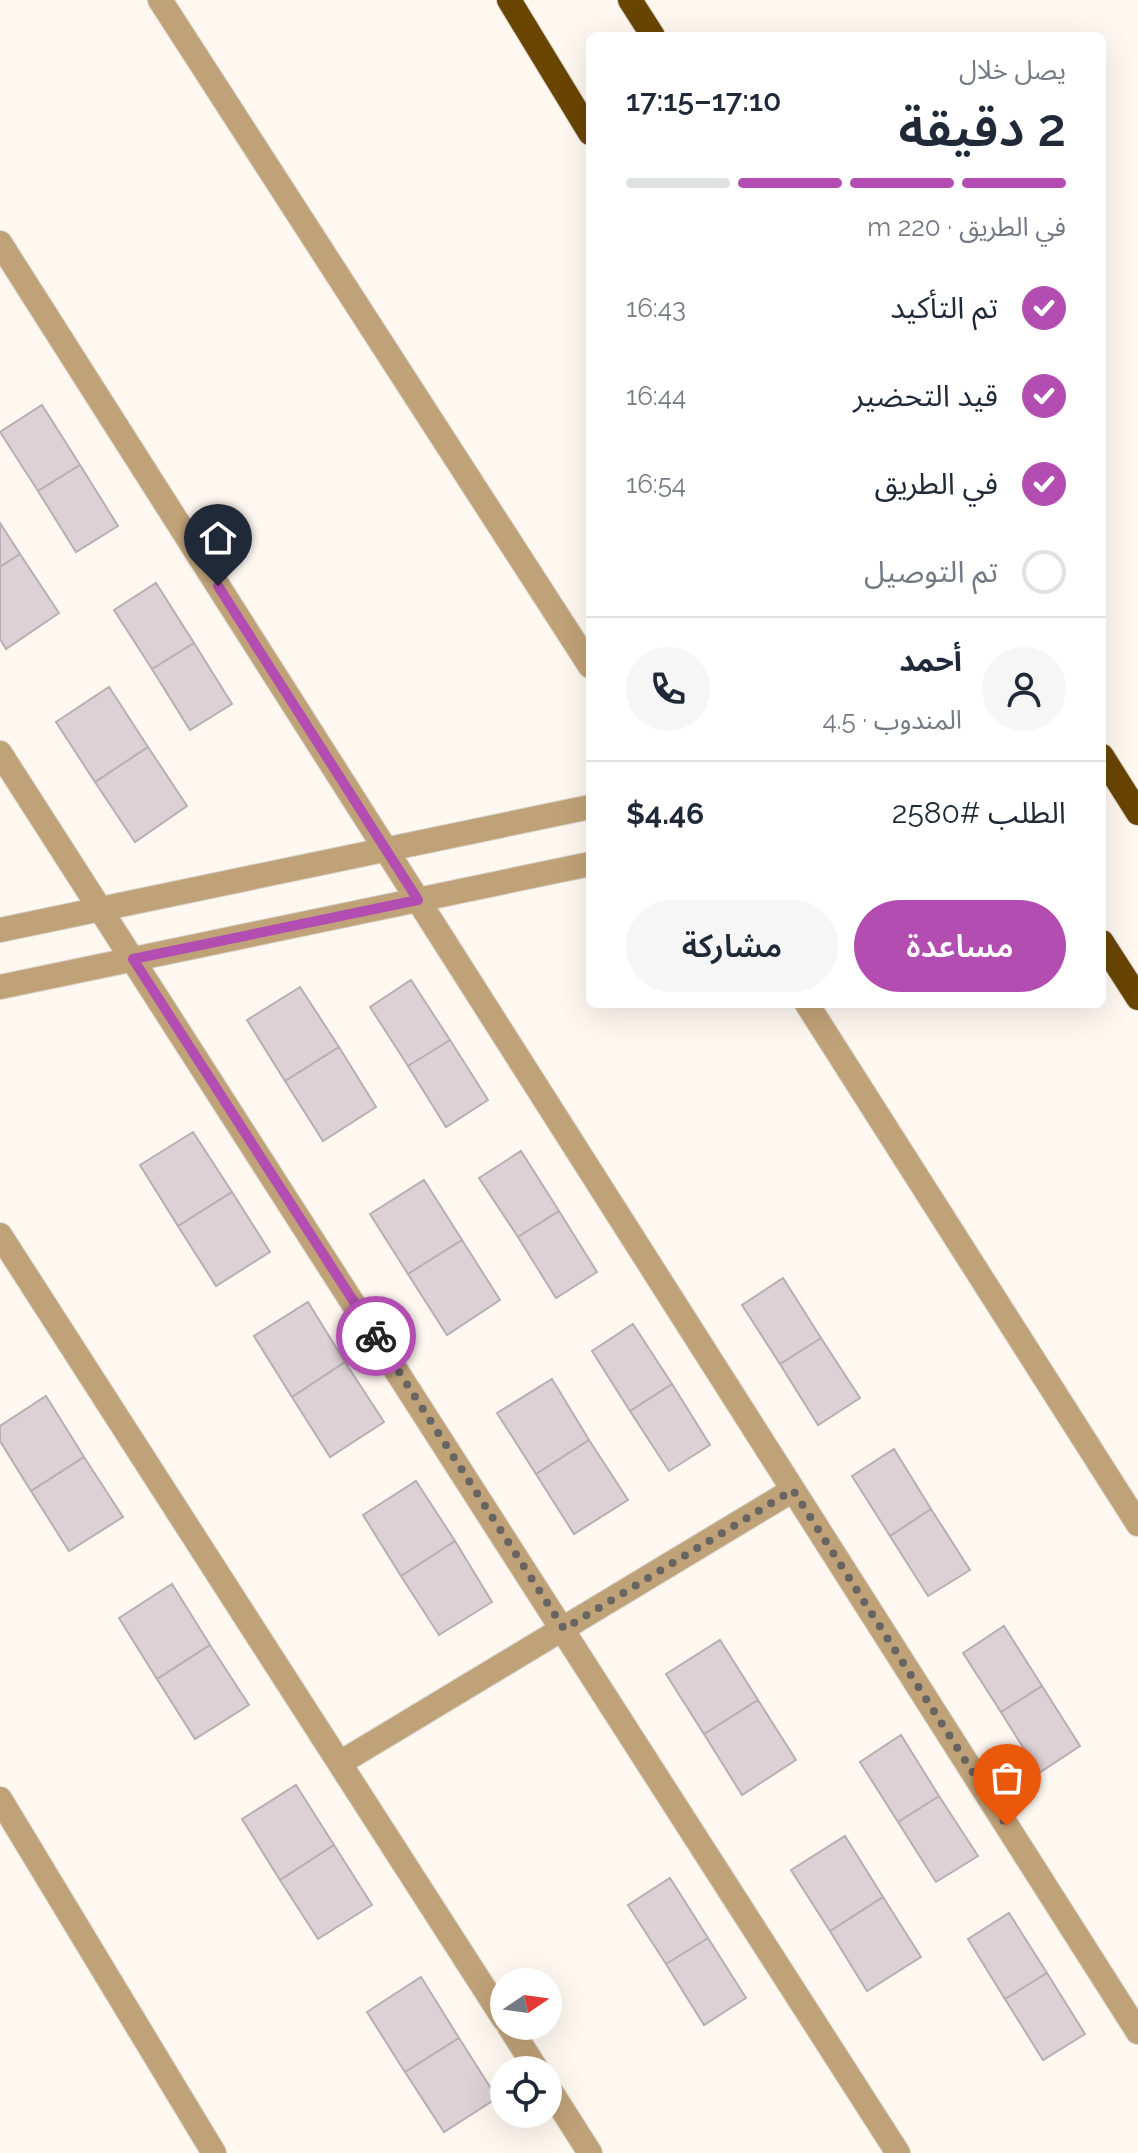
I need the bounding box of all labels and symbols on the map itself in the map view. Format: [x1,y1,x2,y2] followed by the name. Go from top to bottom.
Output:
[184,504,252,586] pin
[336,1296,416,1376] courier
[973,1744,1041,1826] pin
[490,1968,562,2040] north arrow

